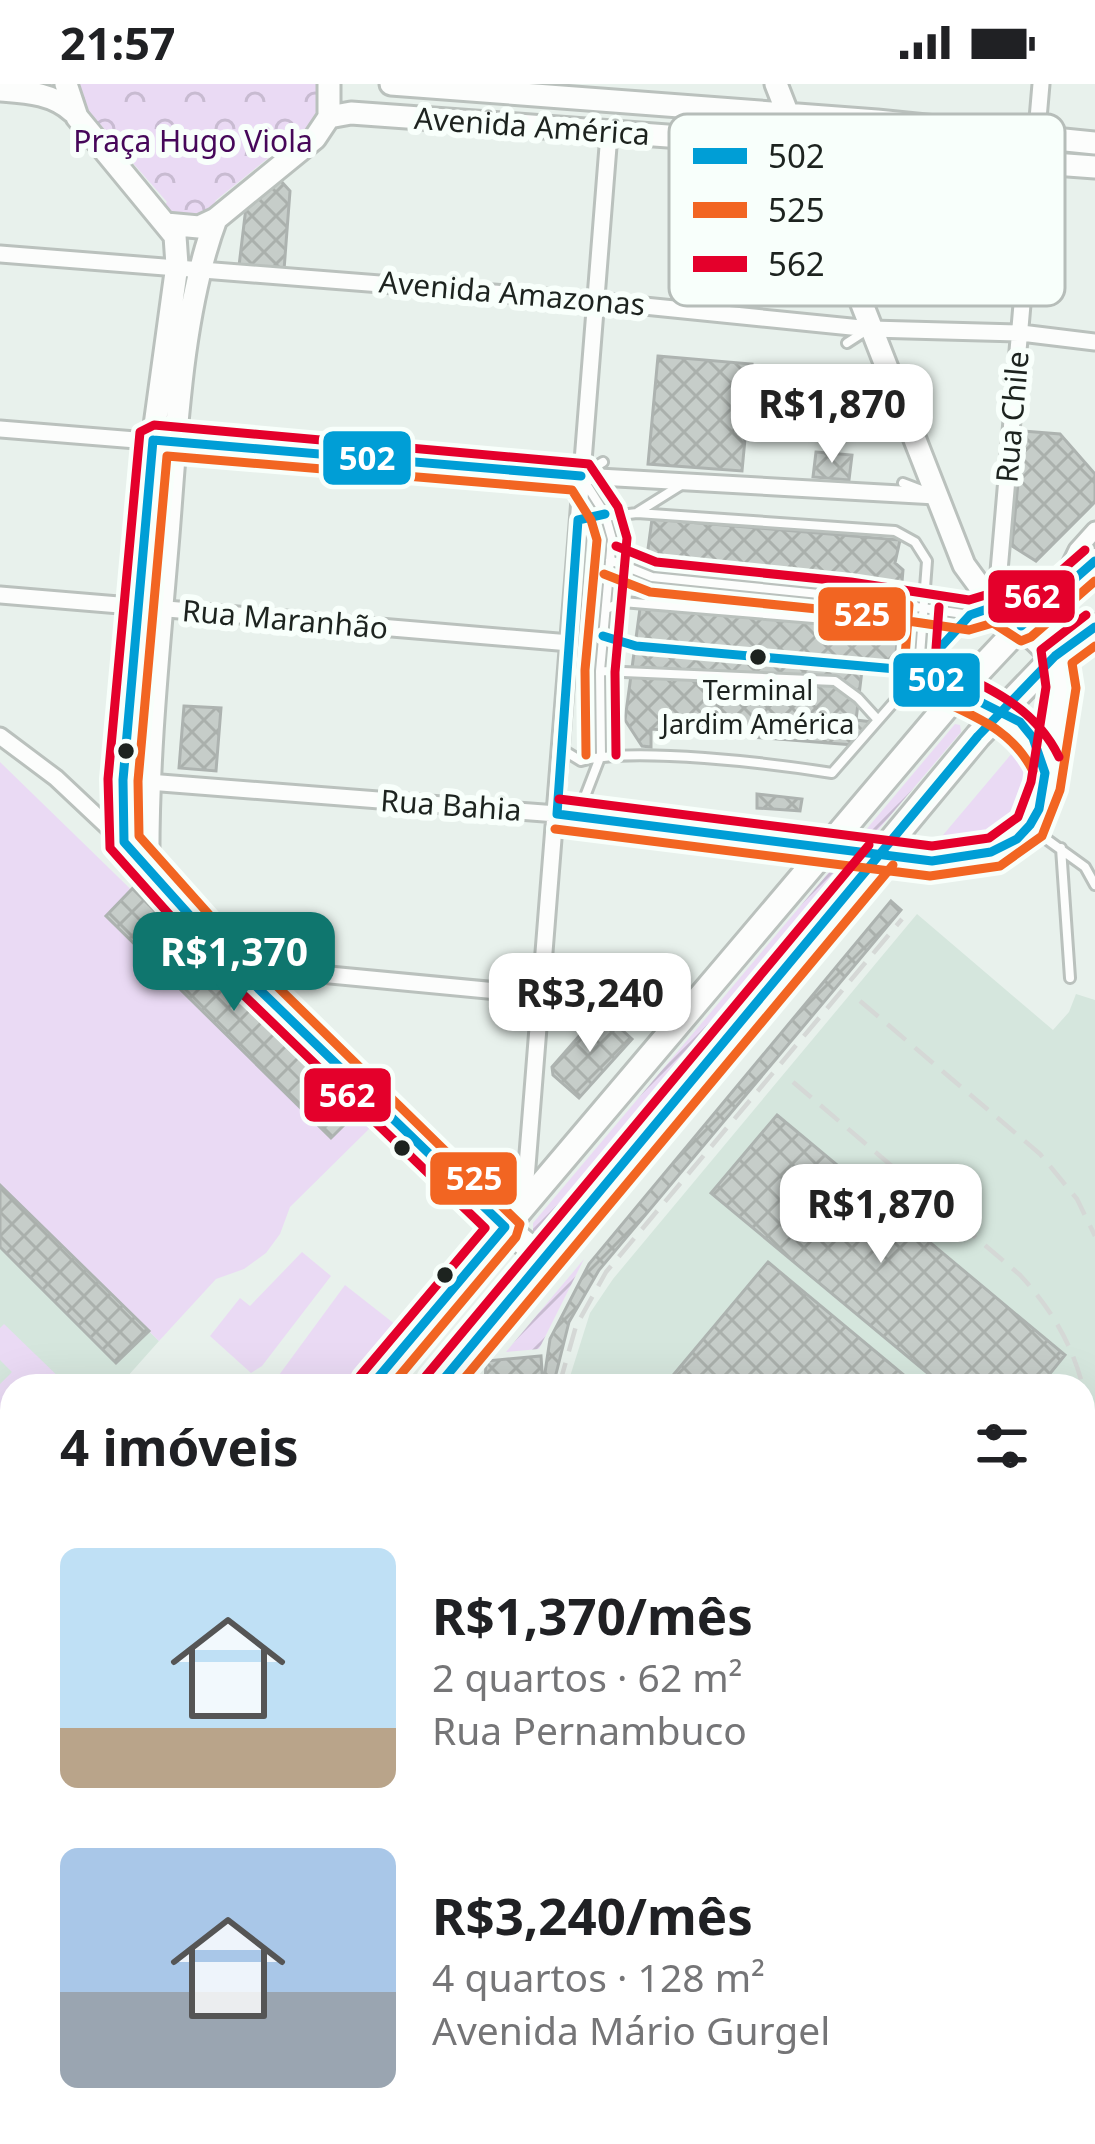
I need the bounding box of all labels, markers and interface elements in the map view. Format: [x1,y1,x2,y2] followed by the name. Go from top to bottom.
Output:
[60,12,176,73] text: 21:57
[413,97,651,154] street label: Avenida América
[669,114,1065,306] legend
[73,120,313,161] park label: Praça Hugo Viola
[768,133,825,178] text: 502
[768,187,825,232] text: 525
[768,241,825,286] text: 562
[377,260,647,325] street label: Avenida Amazonas
[985,349,1038,484] street label: Rua Chile
[721,364,943,466] pin: R$1,870
[758,376,906,429] text: R$1,870
[321,429,413,487] line badge: 502
[339,435,395,480] text: 502
[986,568,1077,625] line badge: 562
[1004,573,1060,618] text: 562
[816,585,908,643] line badge: 525
[180,589,390,648] street label: Rua Maranhão
[834,591,890,636] text: 525
[747,646,769,668] marker: Terminal Jardim América
[891,651,982,709] line badge: 502
[908,656,964,701] text: 502
[659,671,854,742] place label: Terminal Jardim América
[115,740,137,762] unlabelled marker
[379,779,523,830] street label: Rua Bahia
[123,912,345,1014] pin: R$1,370
[160,924,308,977] text: R$1,370
[479,953,701,1055] pin: R$3,240
[516,965,664,1018] text: R$3,240
[302,1066,393,1124] line badge: 562
[319,1072,375,1117] text: 562
[391,1137,413,1159] unlabelled marker
[428,1150,519,1207] line badge: 525
[446,1155,502,1200] text: 525
[770,1164,992,1266] pin: R$1,870
[807,1176,955,1229] text: R$1,870
[434,1264,456,1286] unlabelled marker
[60,1411,299,1481] text: 4 imóveis
[969,1413,1035,1479] icon: filters
[432,1580,753,1650] text: R$1,370/mês
[156,1596,300,1740] icon: home
[432,1650,742,1703] text: 2 quartos · 62 m²
[432,1703,747,1756] text: Rua Pernambuco
[432,1880,753,1950] text: R$3,240/mês
[156,1896,300,2040] icon: home
[432,1950,765,2003] text: 4 quartos · 128 m²
[432,2003,830,2056] text: Avenida Mário Gurgel

